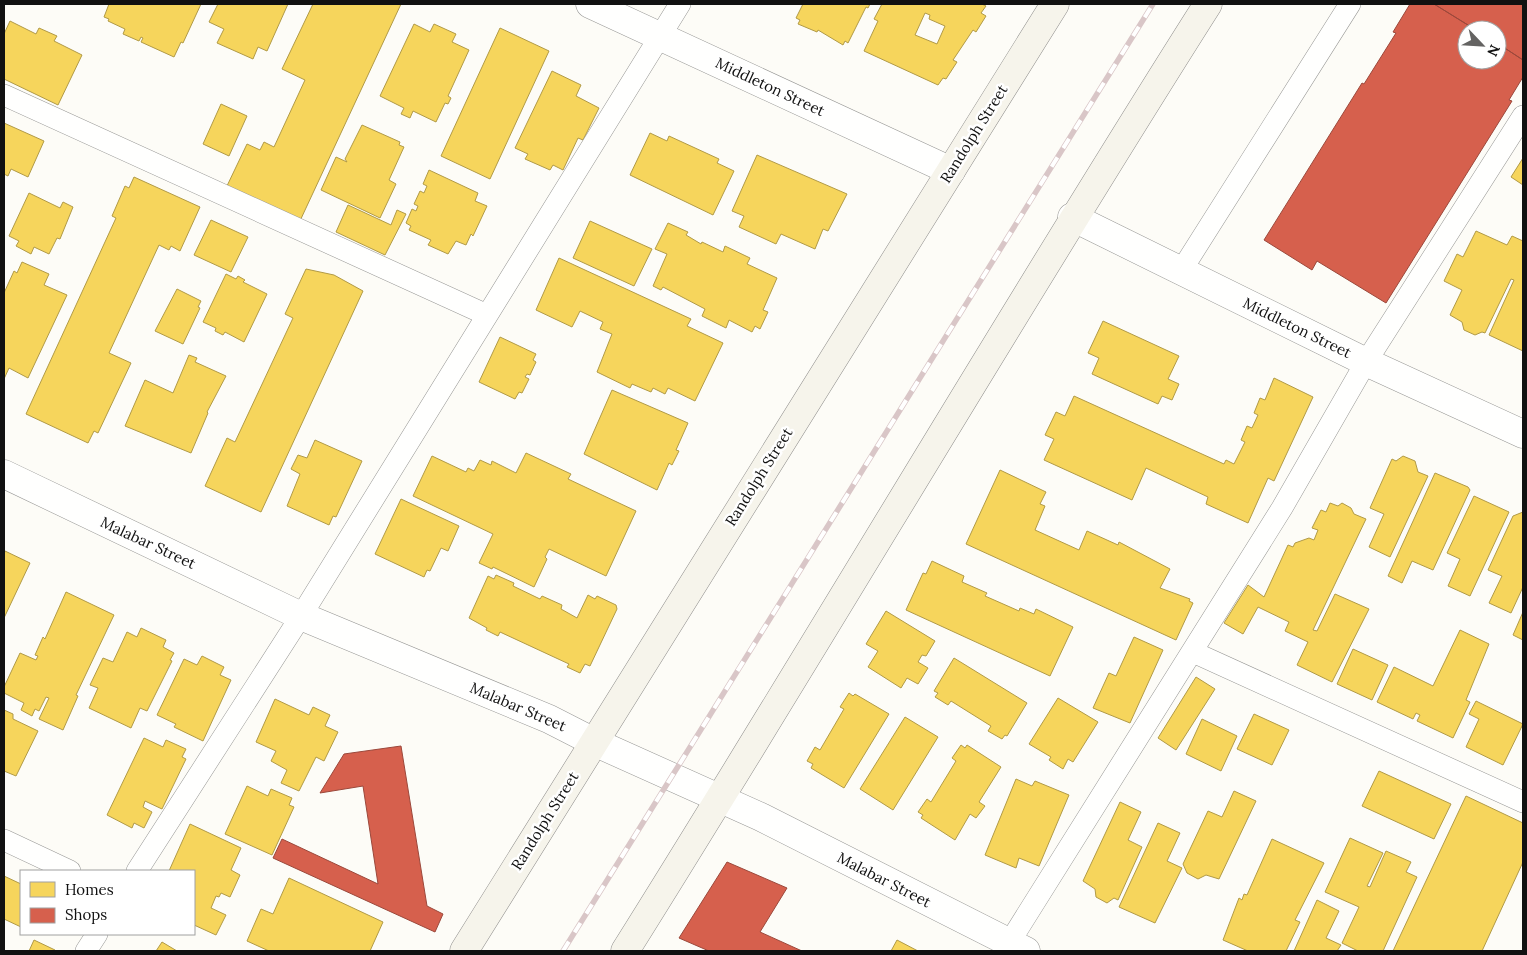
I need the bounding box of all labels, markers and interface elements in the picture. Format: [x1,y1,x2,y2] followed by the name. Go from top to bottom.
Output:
[1457,20,1507,70] north arrow
[1483,42,1504,59] text: N
[713,53,828,120] street label: Middleton Street
[936,81,1012,186] street label: Randolph Street
[1240,293,1355,362] street label: Middleton Street
[721,424,797,529] street label: Randolph Street
[98,512,199,573] street label: Malabar Street
[467,678,569,735] street label: Malabar Street
[507,768,583,873] street label: Randolph Street
[834,848,934,911] street label: Malabar Street
[20,870,195,935] legend
[65,880,114,899] text: Homes
[65,905,107,924] text: Shops

